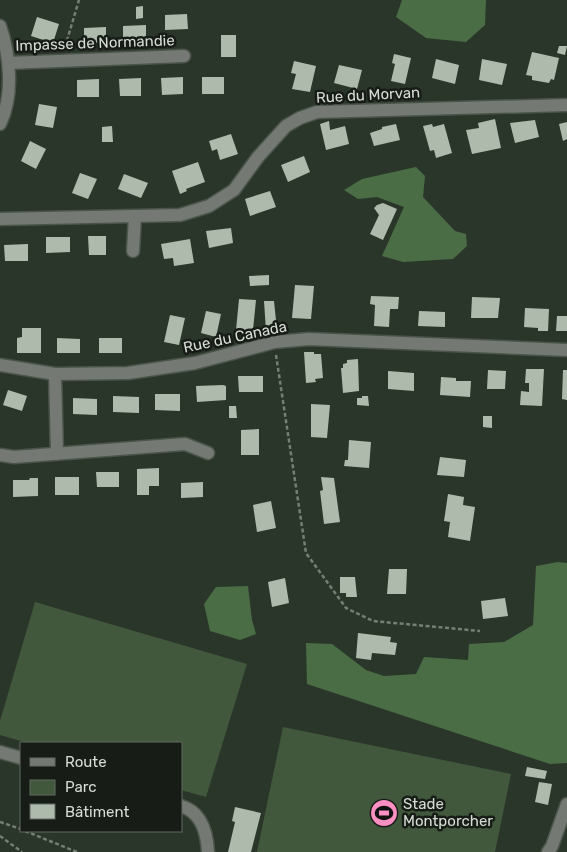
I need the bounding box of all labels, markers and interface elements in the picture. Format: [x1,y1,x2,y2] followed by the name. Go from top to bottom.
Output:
[15,31,175,55] street label: Impasse de Normandie
[316,83,420,107] street label: Rue du Morvan
[182,317,288,357] street label: Rue du Canada
[20,742,182,832] legend
[65,753,107,771] text: Route
[65,778,97,796] text: Parc
[403,795,493,830] place label: Stade Montporcher
[369,798,399,828] sports icon: Stade Montporcher
[65,803,129,821] text: Bâtiment

